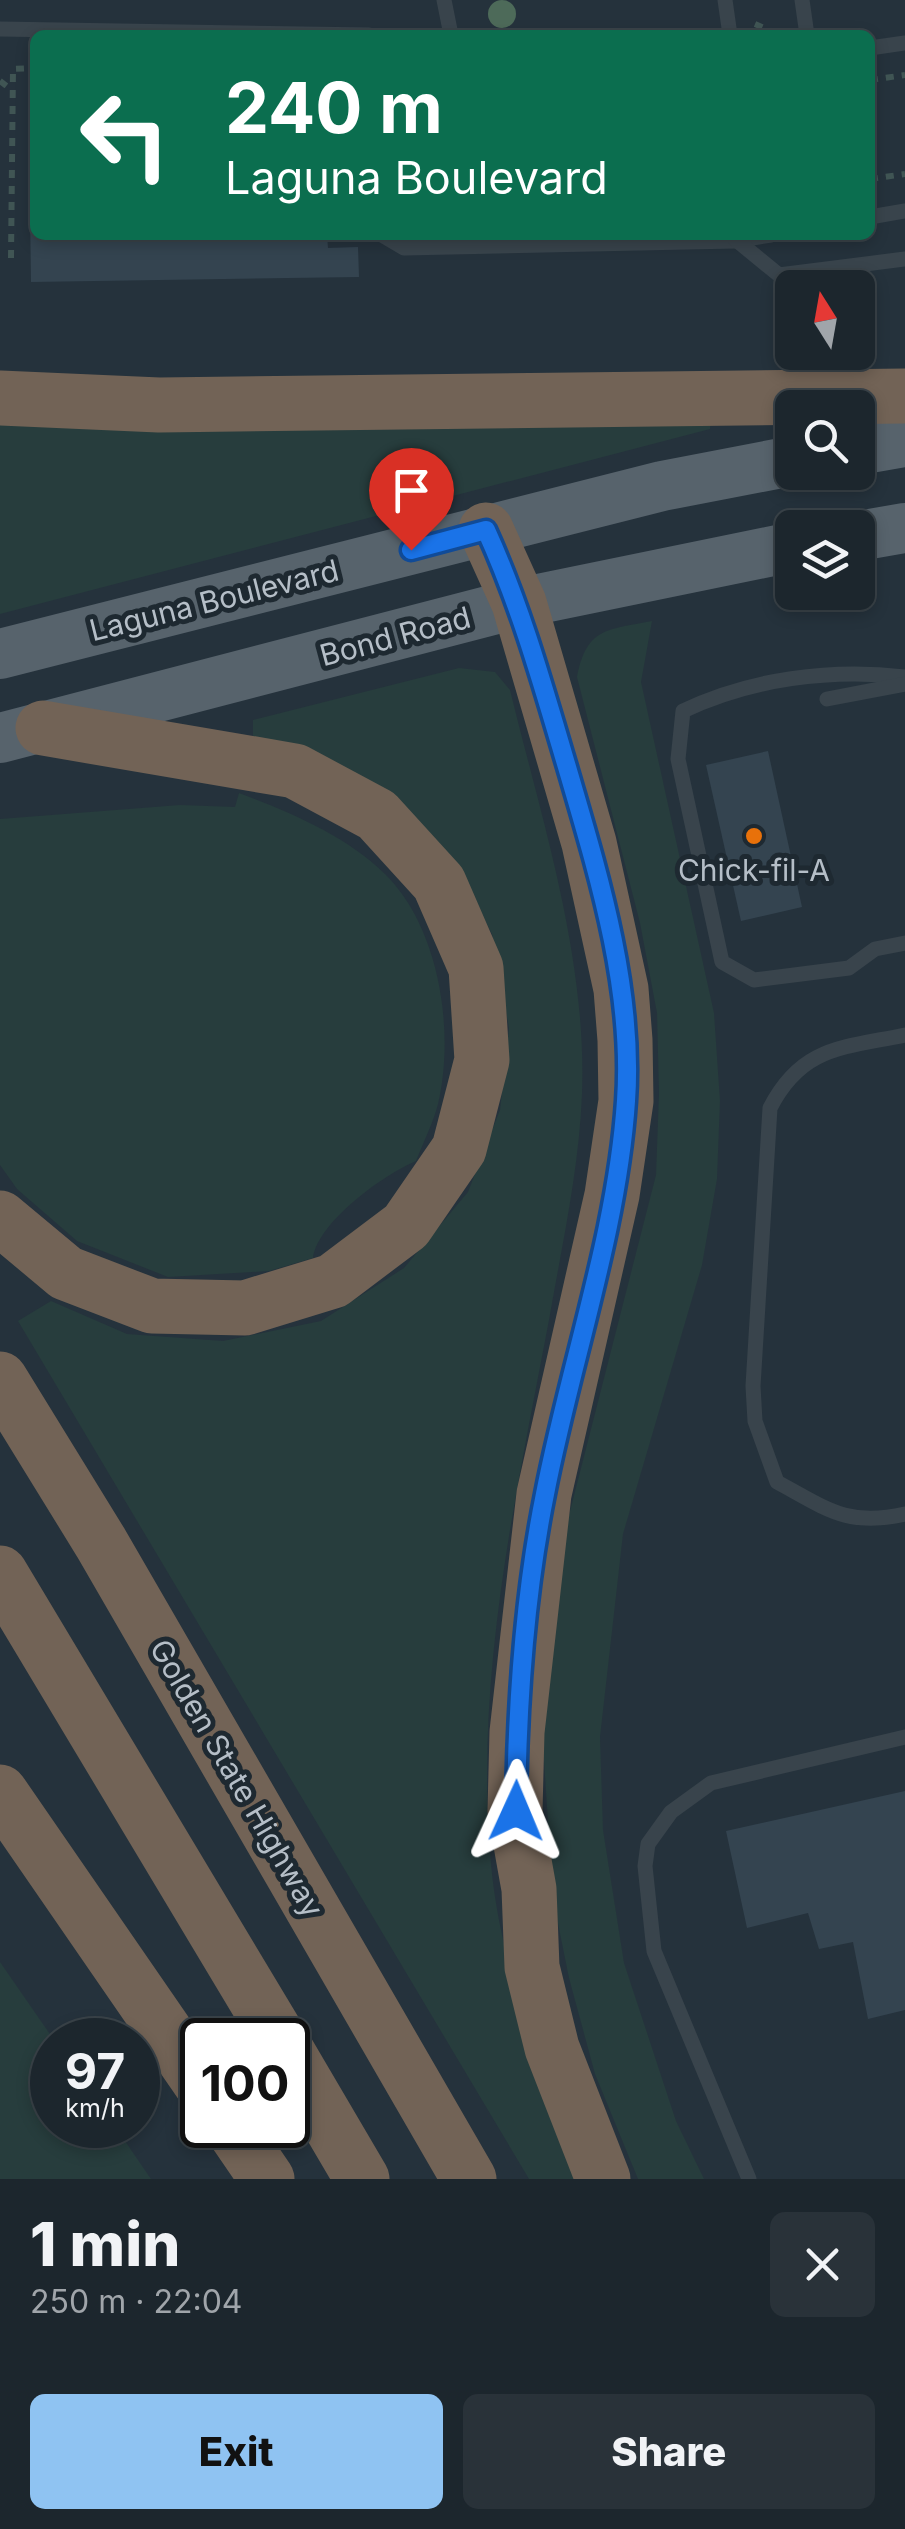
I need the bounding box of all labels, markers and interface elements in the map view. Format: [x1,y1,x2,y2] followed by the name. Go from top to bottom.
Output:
[225,65,443,150] text: 240 m
[60,70,190,200] icon: left
[225,150,608,205] text: Laguna Boulevard
[775,270,875,370] north arrow
[775,270,875,610] map controls
[775,390,875,490] button: search
[369,448,454,551] pin
[384,463,439,518] icon: arrive
[775,510,875,610] button: layers
[86,552,342,648] street label: Laguna Boulevard
[316,599,474,673] street label: Bond Road
[743,825,765,847] marker: Chick-fil-A
[678,852,830,888] place label: Chick-fil-A
[143,1633,331,1923] street label: Golden State Highway
[464,1759,568,1863] position arrow
[180,2018,310,2148] speed limit sign: 100
[65,2041,125,2101] text: 97
[65,2093,125,2123] text: km/h
[30,2208,180,2280] text: 1 min
[770,2212,875,2317] button: close
[30,2282,243,2321] text: 250 m · 22:04
[30,2394,443,2509] button: Exit
[463,2394,875,2509] button: Share

